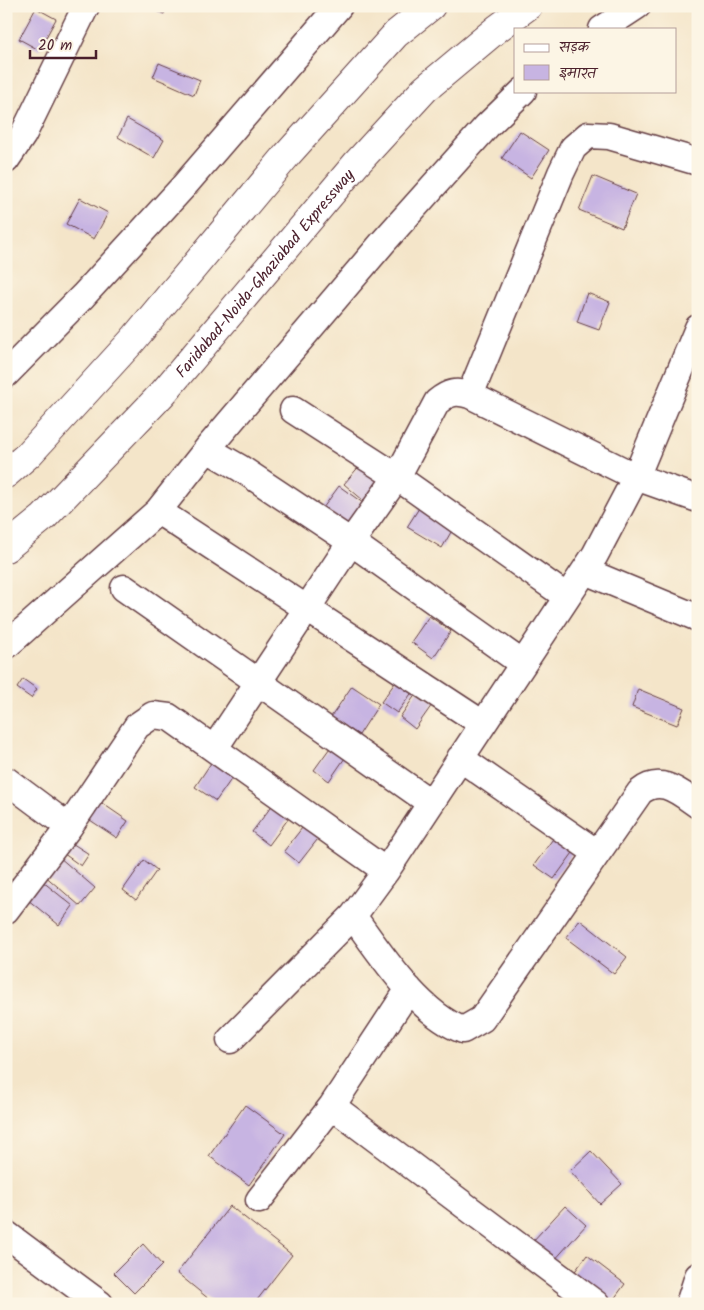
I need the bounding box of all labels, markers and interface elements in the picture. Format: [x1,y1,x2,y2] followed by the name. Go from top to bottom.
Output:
[30,28,96,60] scale bar
[514,28,676,92] legend
[38,34,72,58] text: 20 m
[559,36,591,60] text: सड़क
[559,62,599,86] text: इमारत
[170,163,361,384] street label: Faridabad-Noida-Ghaziabad Expressway

